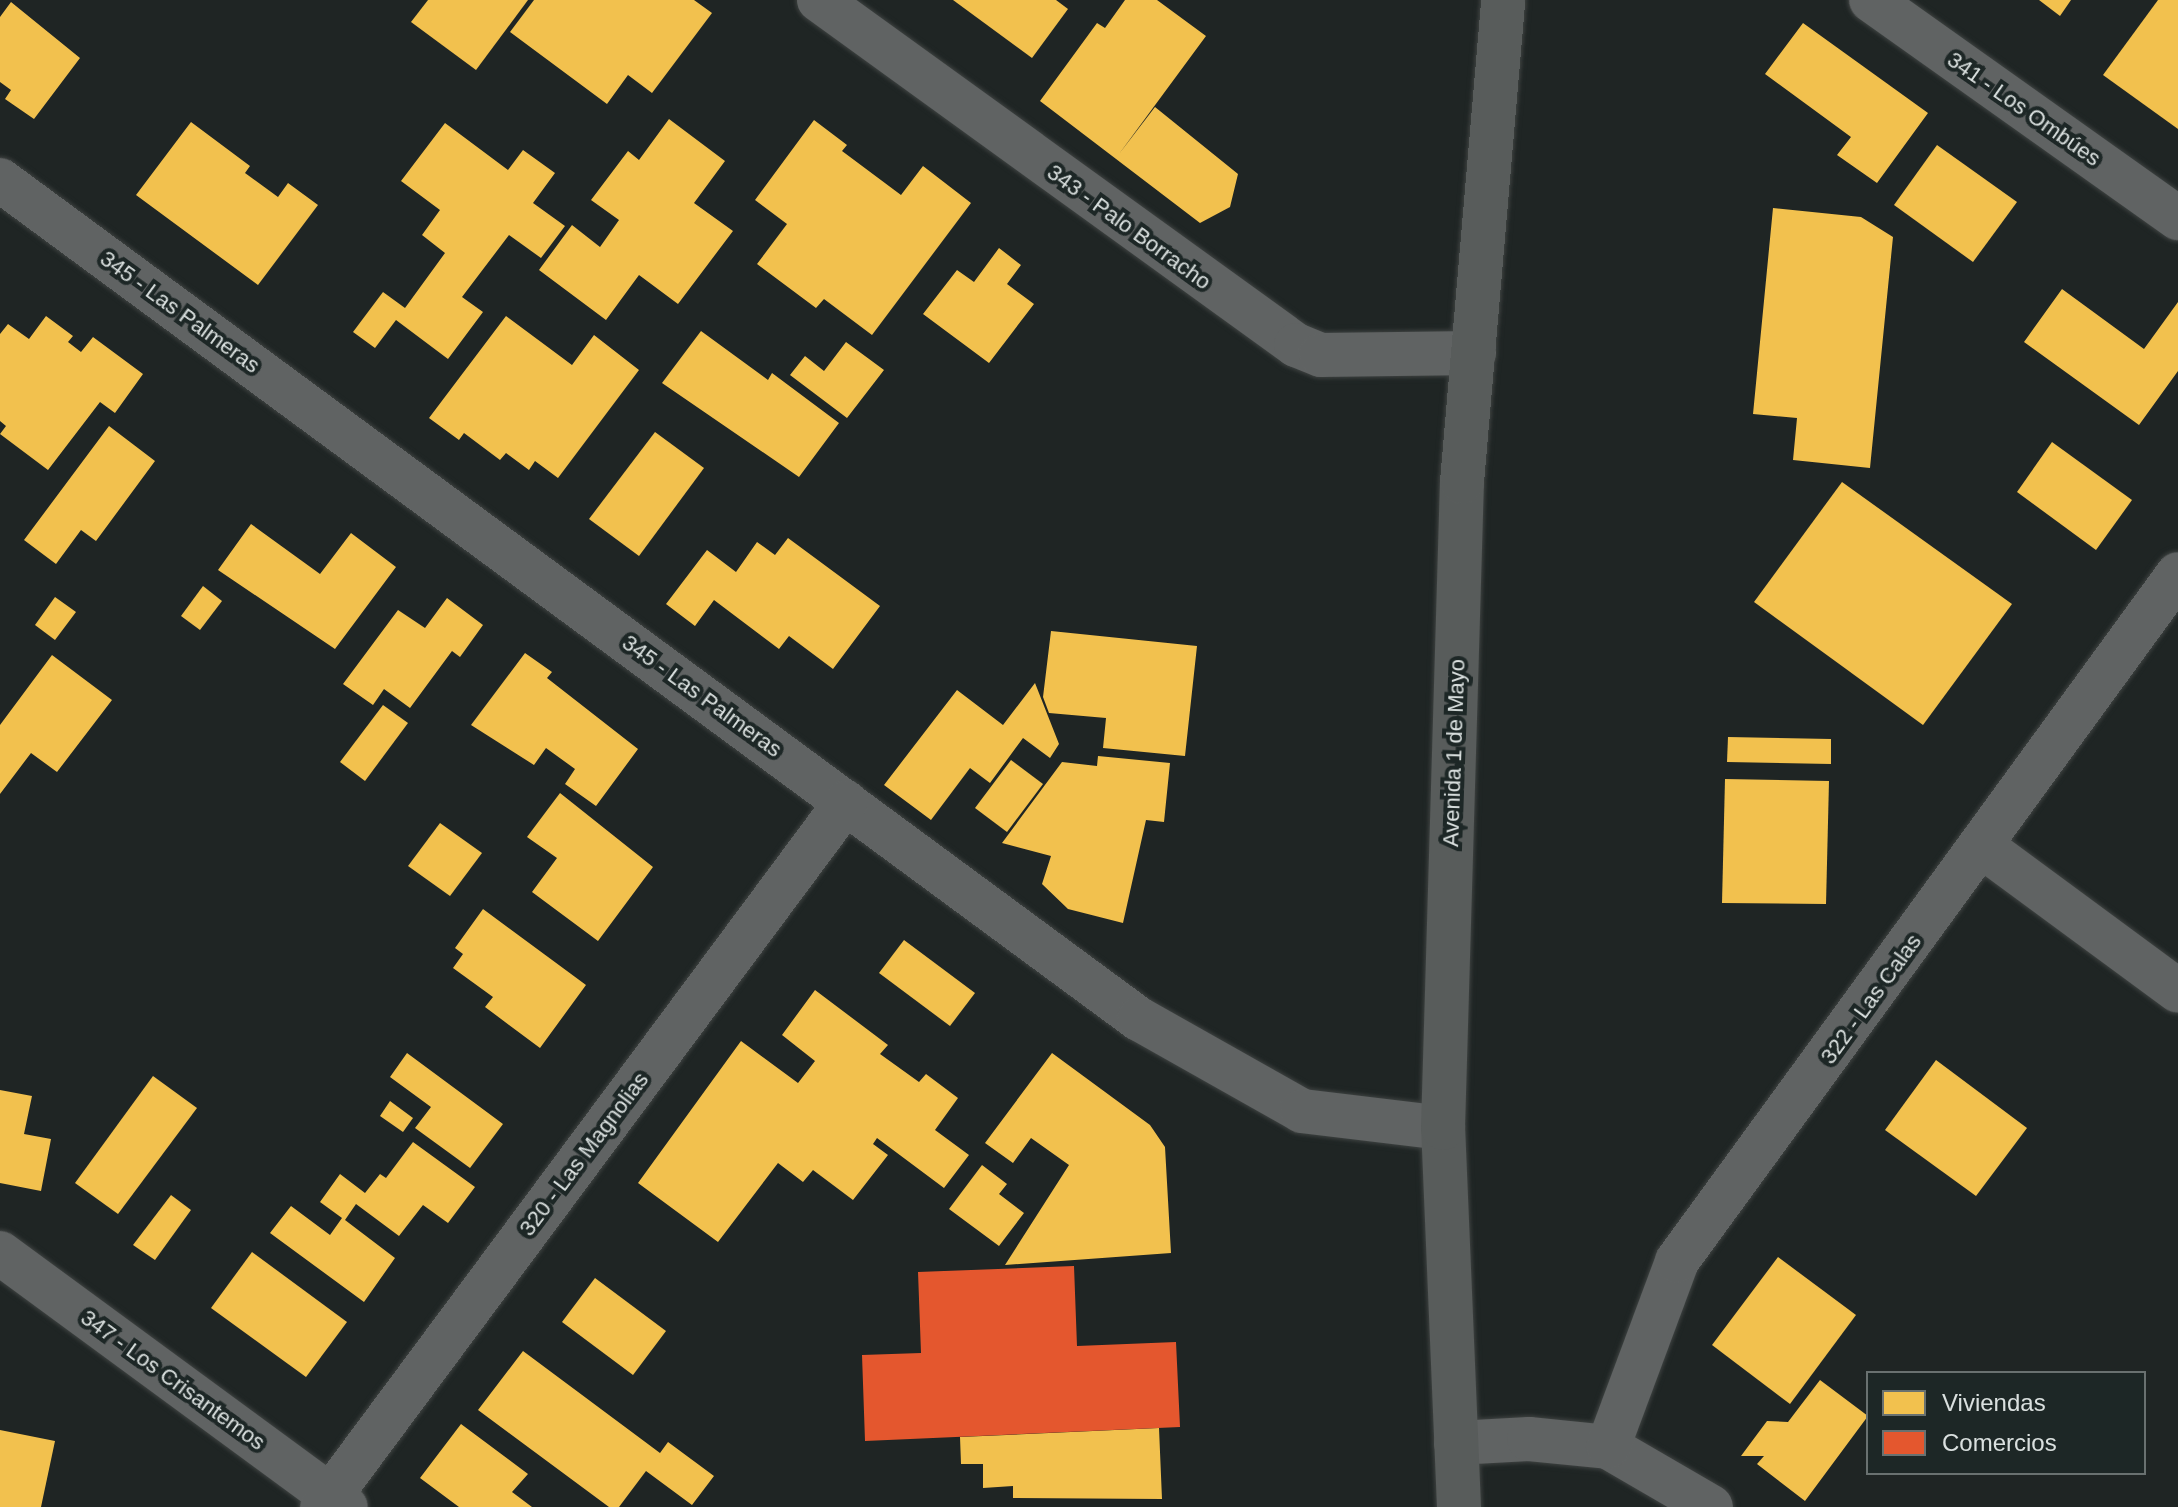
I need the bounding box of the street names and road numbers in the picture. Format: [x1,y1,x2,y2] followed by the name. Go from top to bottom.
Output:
[1942,46,2106,172] street label: 341 - Los Ombúes
[1042,159,1216,295] street label: 343 - Palo Borracho
[95,245,265,379] street label: 345 - Las Palmeras
[617,629,787,763] street label: 345 - Las Palmeras
[1438,659,1470,847] street label: Avenida 1 de Mayo
[1815,929,1927,1069] street label: 322 - Las Calas
[514,1067,654,1241] street label: 320 - Las Magnolias
[76,1304,270,1456] street label: 347 - Los Crisantemos

